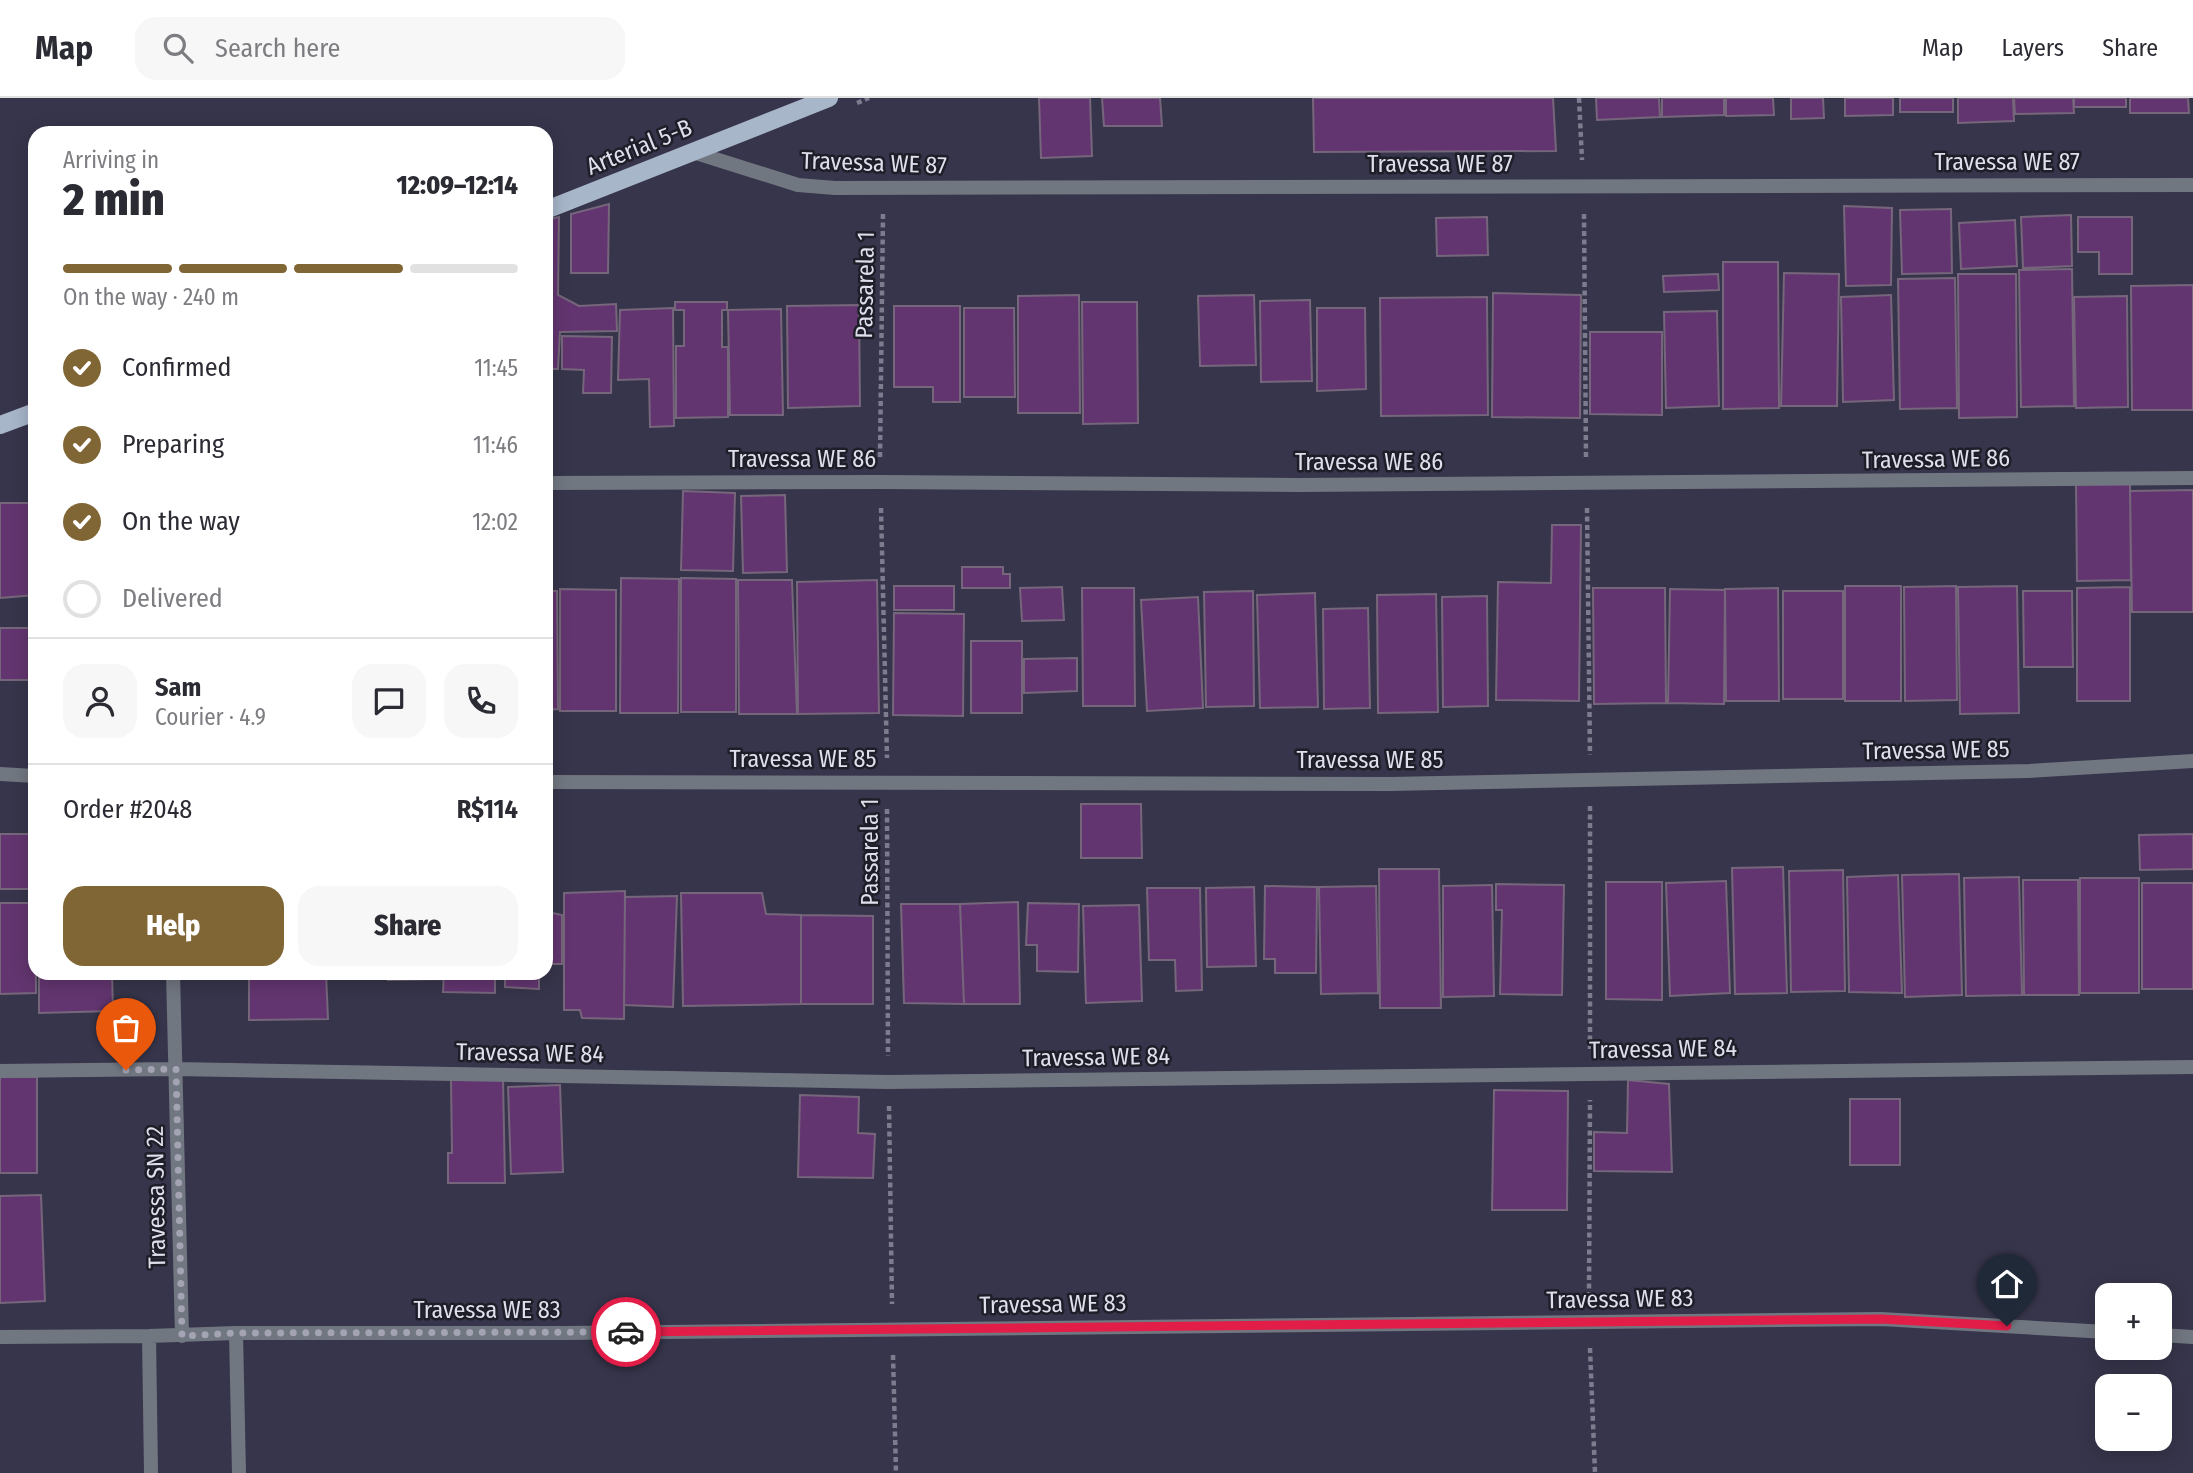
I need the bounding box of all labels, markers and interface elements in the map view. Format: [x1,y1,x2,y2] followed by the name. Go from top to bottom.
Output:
[135,17,625,80] search box
[35,28,93,68] text: Map
[159,29,197,67] icon: search
[215,33,340,64] text: Search here
[1922,34,1964,62] text: Map
[2002,34,2064,62] text: Layers
[2102,34,2158,62] text: Share
[582,113,696,181] street label: Arterial 5-B
[63,146,159,174] text: Arriving in
[801,146,948,180] street label: Travessa WE 87
[1934,148,2080,176] street label: Travessa WE 87
[1367,150,1513,178] street label: Travessa WE 87
[396,170,518,201] text: 12:09–12:14
[63,172,165,227] text: 2 min
[850,231,880,339] street label: Passarela 1
[63,283,239,311] text: On the way · 240 m
[63,349,101,387] icon: check
[122,352,232,383] text: Confirmed
[474,354,518,382] text: 11:45
[63,426,101,464] icon: check
[122,429,224,460] text: Preparing
[473,431,518,459] text: 11:46
[1862,444,2010,474] street label: Travessa WE 86
[728,445,876,473] street label: Travessa WE 86
[1295,448,1443,476] street label: Travessa WE 86
[63,503,101,541] icon: check
[122,506,240,537] text: On the way
[472,508,518,536] text: 12:02
[122,583,223,614] text: Delivered
[63,664,137,738] button: person
[352,664,426,738] button: chat
[444,664,518,738] button: phone
[155,672,201,703] text: Sam
[155,703,266,731] text: Courier · 4.9
[1862,735,2010,765] street label: Travessa WE 85
[729,745,877,773] street label: Travessa WE 85
[1296,746,1444,774] street label: Travessa WE 85
[63,794,192,825] text: Order #2048
[457,794,518,825] text: R$114
[856,798,884,906] street label: Passarela 1
[63,886,284,966] button: Help
[298,886,518,966] button: Share
[96,998,156,1070] pin
[107,1009,145,1047] icon: bag
[1589,1034,1737,1064] street label: Travessa WE 84
[456,1038,604,1068] street label: Travessa WE 84
[1022,1042,1170,1072] street label: Travessa WE 84
[141,1125,171,1269] street label: Travessa SN 22
[1977,1254,2037,1326] pin
[1988,1265,2026,1303] icon: home
[2095,1283,2172,1451] map controls
[2095,1283,2172,1360] button: +
[1546,1284,1694,1314] street label: Travessa WE 83
[979,1289,1127,1319] street label: Travessa WE 83
[413,1296,561,1324] street label: Travessa WE 83
[591,1297,661,1367] courier
[607,1313,645,1351] icon: car
[2095,1374,2172,1451] button: −

